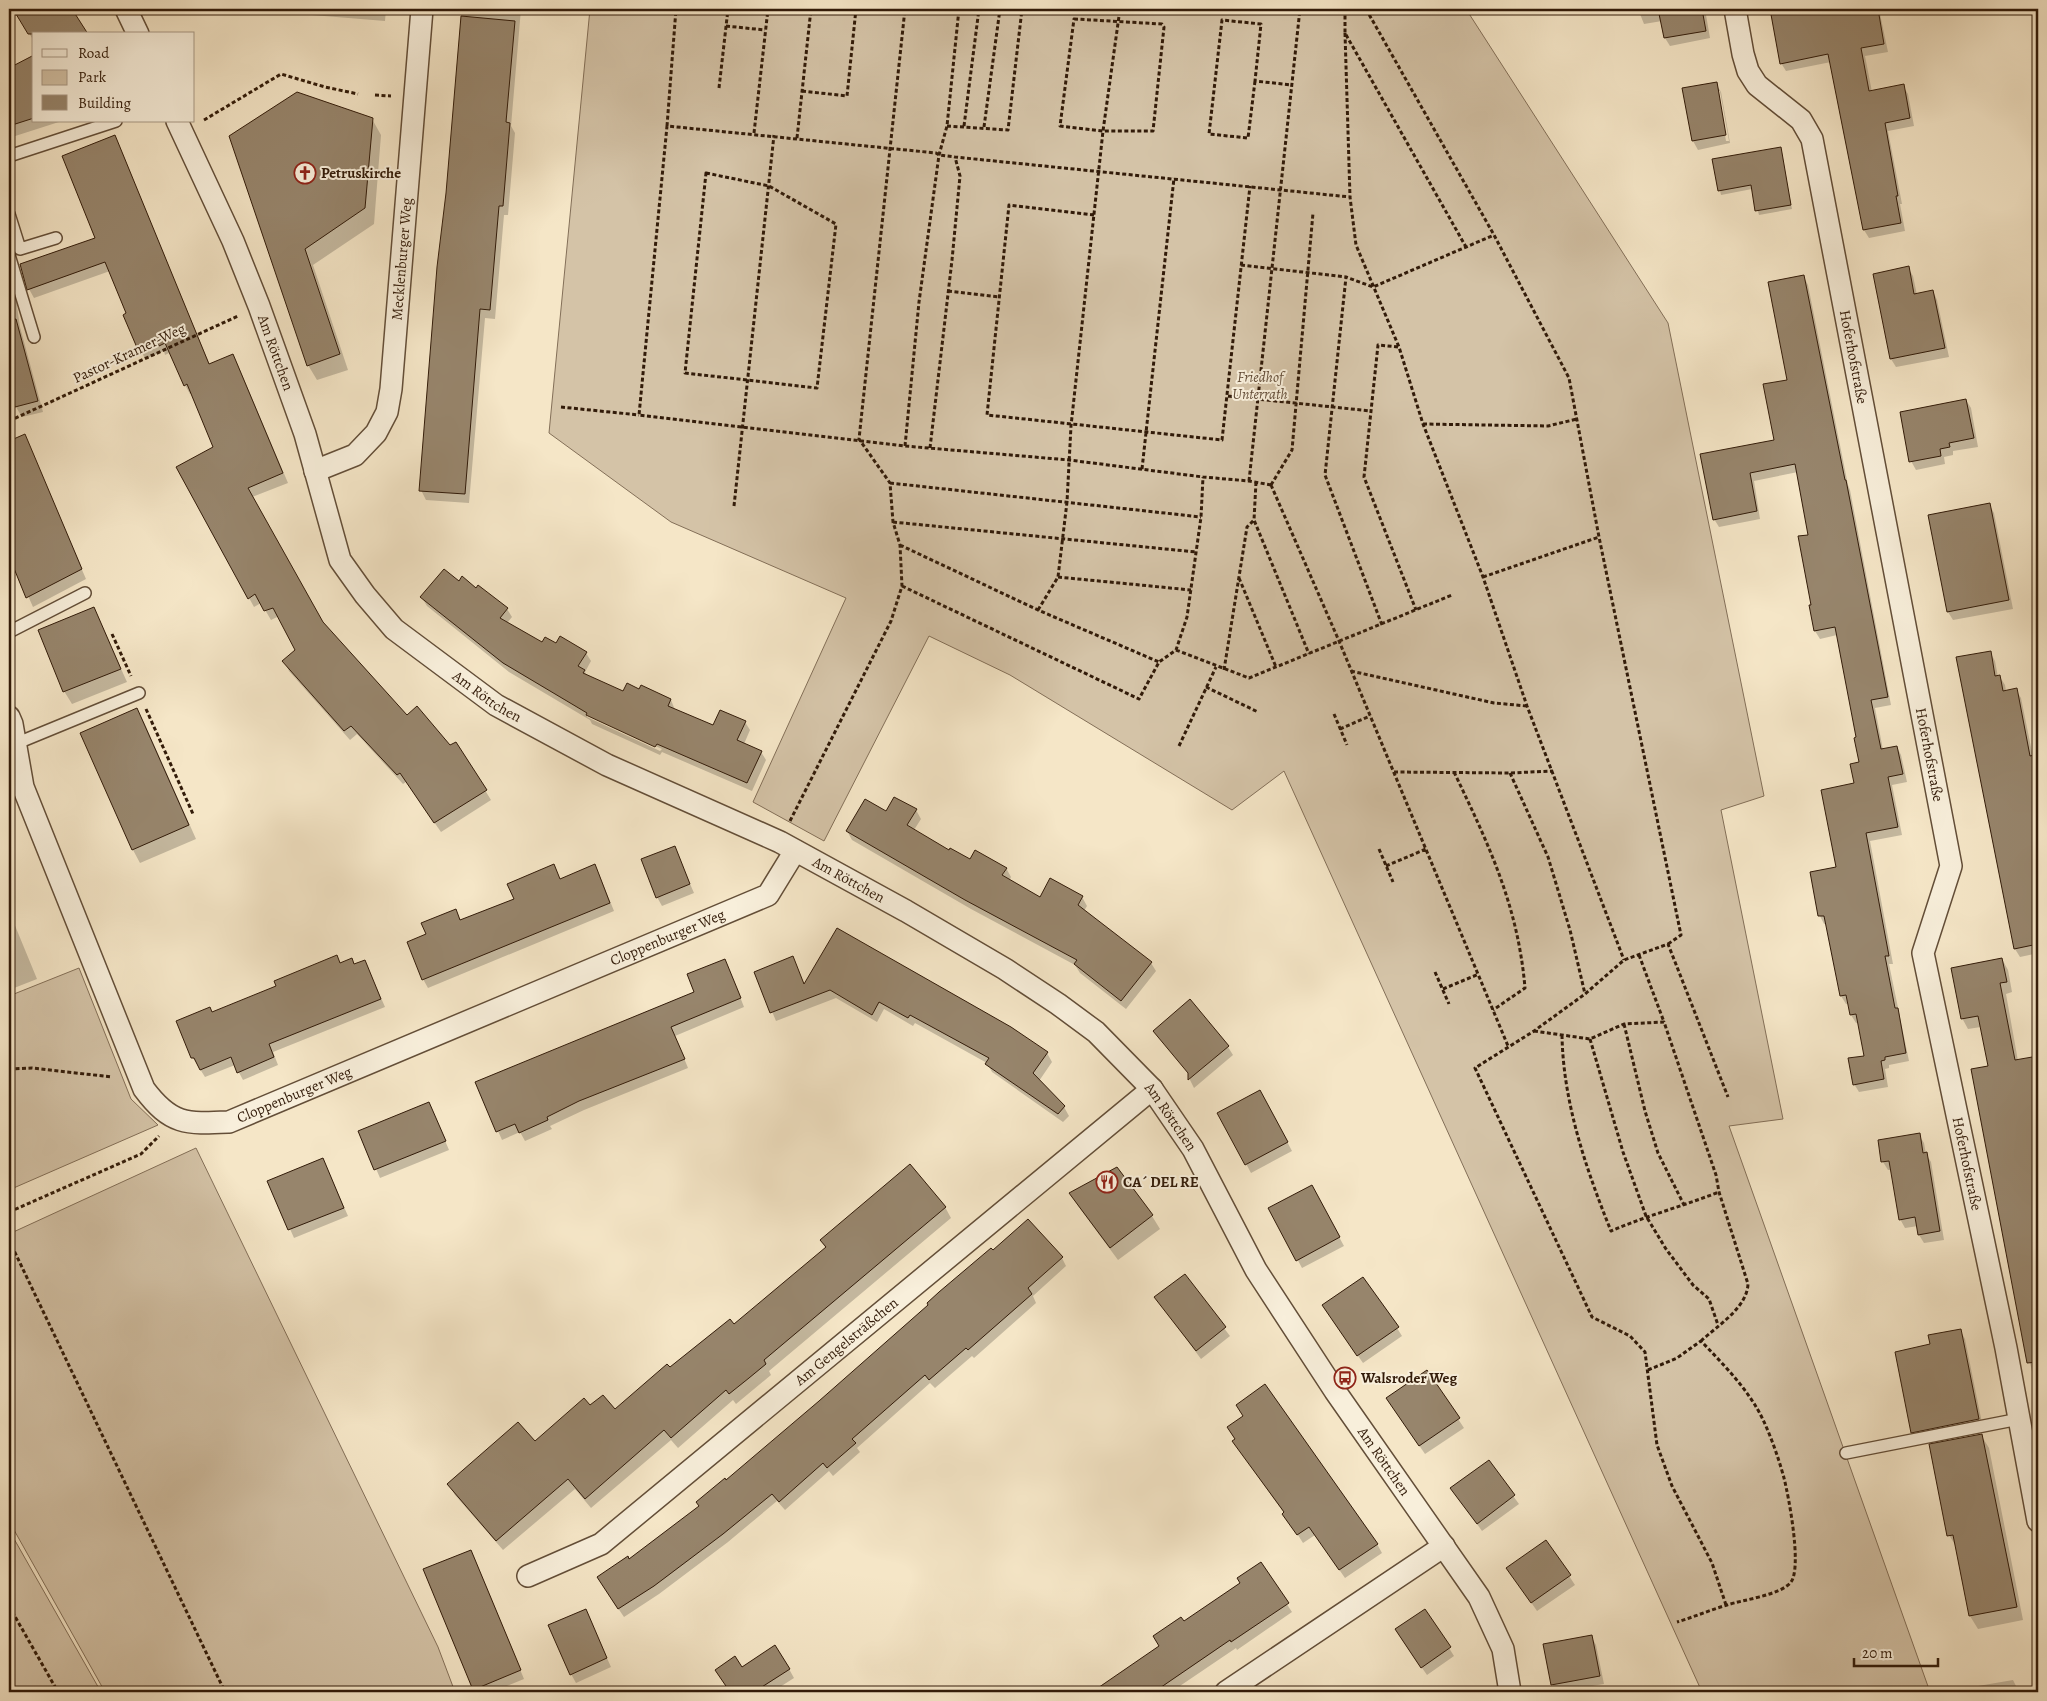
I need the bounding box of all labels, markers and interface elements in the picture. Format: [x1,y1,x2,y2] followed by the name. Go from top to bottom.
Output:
[32,32,195,122] legend
[78,43,110,63] text: Road
[78,67,107,87] text: Park
[78,93,131,113] text: Building
[293,161,317,185] church icon: Petruskirche
[321,163,401,183] place label: Petruskirche
[387,196,417,321] street label: Mecklenburger Weg
[1835,308,1872,406] street label: Hoferhofstraße
[253,311,299,393] street label: Am Röttchen
[69,318,189,388] street label: Pastor-Kramer-Weg
[1232,367,1288,404] park label: Friedhof Unterrath
[448,665,525,727] street label: Am Röttchen
[1911,706,1949,804] street label: Hoferhofstraße
[808,851,888,907] street label: Am Röttchen
[607,904,728,970] street label: Cloppenburger Weg
[234,1061,355,1128] street label: Cloppenburger Weg
[1140,1077,1201,1155] street label: Am Röttchen
[1948,1115,1987,1213] street label: Hoferhofstraße
[1095,1170,1119,1194] restaurant icon: CA´ DEL RE
[1123,1172,1199,1192] place label: CA´ DEL RE
[790,1293,902,1391] street label: Am Gengelsträßchen
[1333,1366,1357,1390] bus stop icon: Walsroder Weg
[1360,1368,1457,1388] place label: Walsroder Weg
[1353,1422,1415,1500] street label: Am Röttchen
[1854,1636,1938,1668] scale bar
[1862,1643,1893,1663] text: 20 m

